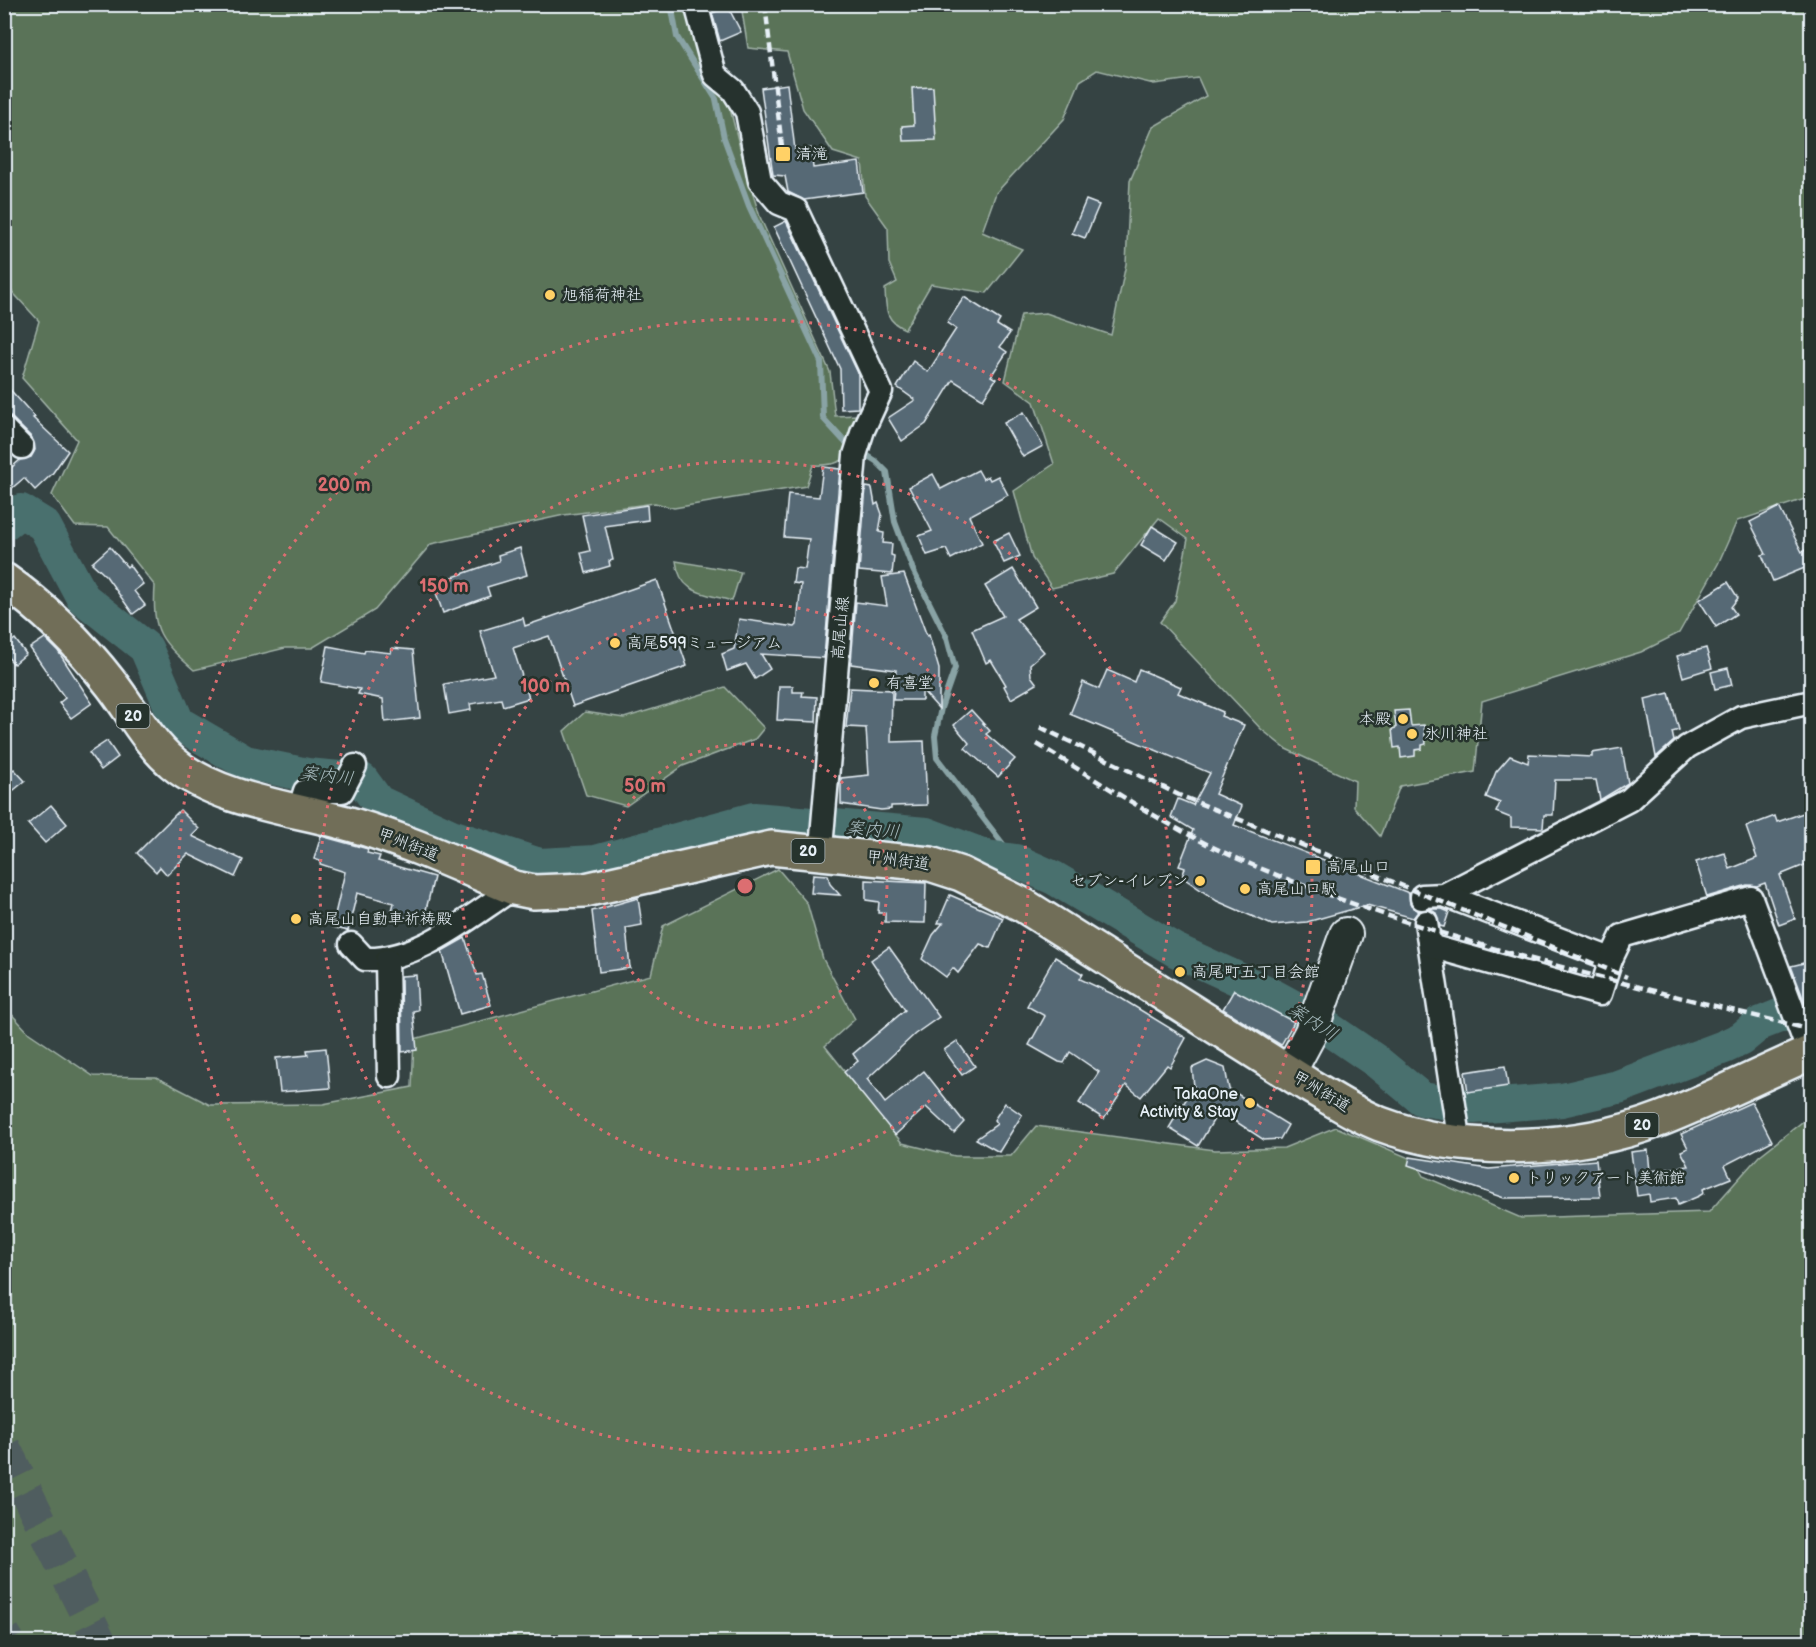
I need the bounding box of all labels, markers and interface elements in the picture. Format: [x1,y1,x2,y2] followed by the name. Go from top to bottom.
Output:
[774,145,792,163] marker: 清滝
[796,145,828,164] place label: 清滝
[562,286,642,305] place label: 旭稲荷神社
[543,288,557,302] marker: 旭稲荷神社
[317,475,371,496] text: 200 m
[419,576,469,597] text: 150 m
[829,595,853,661] street label: 高尾山線
[627,634,782,653] place label: 高尾599ミュージアム
[608,636,622,650] marker: 高尾599ミュージアム
[886,674,934,693] place label: 有喜堂
[520,676,570,697] text: 100 m
[867,676,881,690] marker: 有喜堂
[116,704,150,728] road number: 20
[1359,710,1391,729] place label: 本殿
[1396,712,1410,726] marker: 本殿
[1424,725,1488,744] place label: 氷川神社
[1405,727,1419,741] marker: 氷川神社
[299,762,355,790] water label: 案内川
[624,776,666,797] text: 50 m
[845,817,901,843] water label: 案内川
[375,825,441,865] street label: 甲州街道
[792,839,824,863] road number: 20
[865,848,931,874] street label: 甲州街道
[1304,858,1322,876] marker: 高尾山口
[1326,858,1390,877] place label: 高尾山口
[1070,872,1188,891] place label: セブン-イレブン
[1193,874,1207,888] marker: セブン-イレブン
[735,876,755,896] centre of rings
[1257,880,1337,899] place label: 高尾山口駅
[1238,882,1252,896] marker: 高尾山口駅
[308,910,452,929] place label: 高尾山自動車祈祷殿
[289,912,303,926] marker: 高尾山自動車祈祷殿
[1192,963,1320,982] place label: 高尾町五丁目会館
[1173,965,1187,979] marker: 高尾町五丁目会館
[1285,999,1341,1045] water label: 案内川
[1289,1067,1353,1117] street label: 甲州街道
[1140,1085,1239,1122] place label: TakaOne Activity & Stay
[1243,1096,1257,1110] marker: TakaOne Activity & Stay
[1626,1113,1658,1137] road number: 20
[1526,1169,1685,1188] place label: トリックアート美術館
[1507,1171,1521,1185] marker: トリックアート美術館

